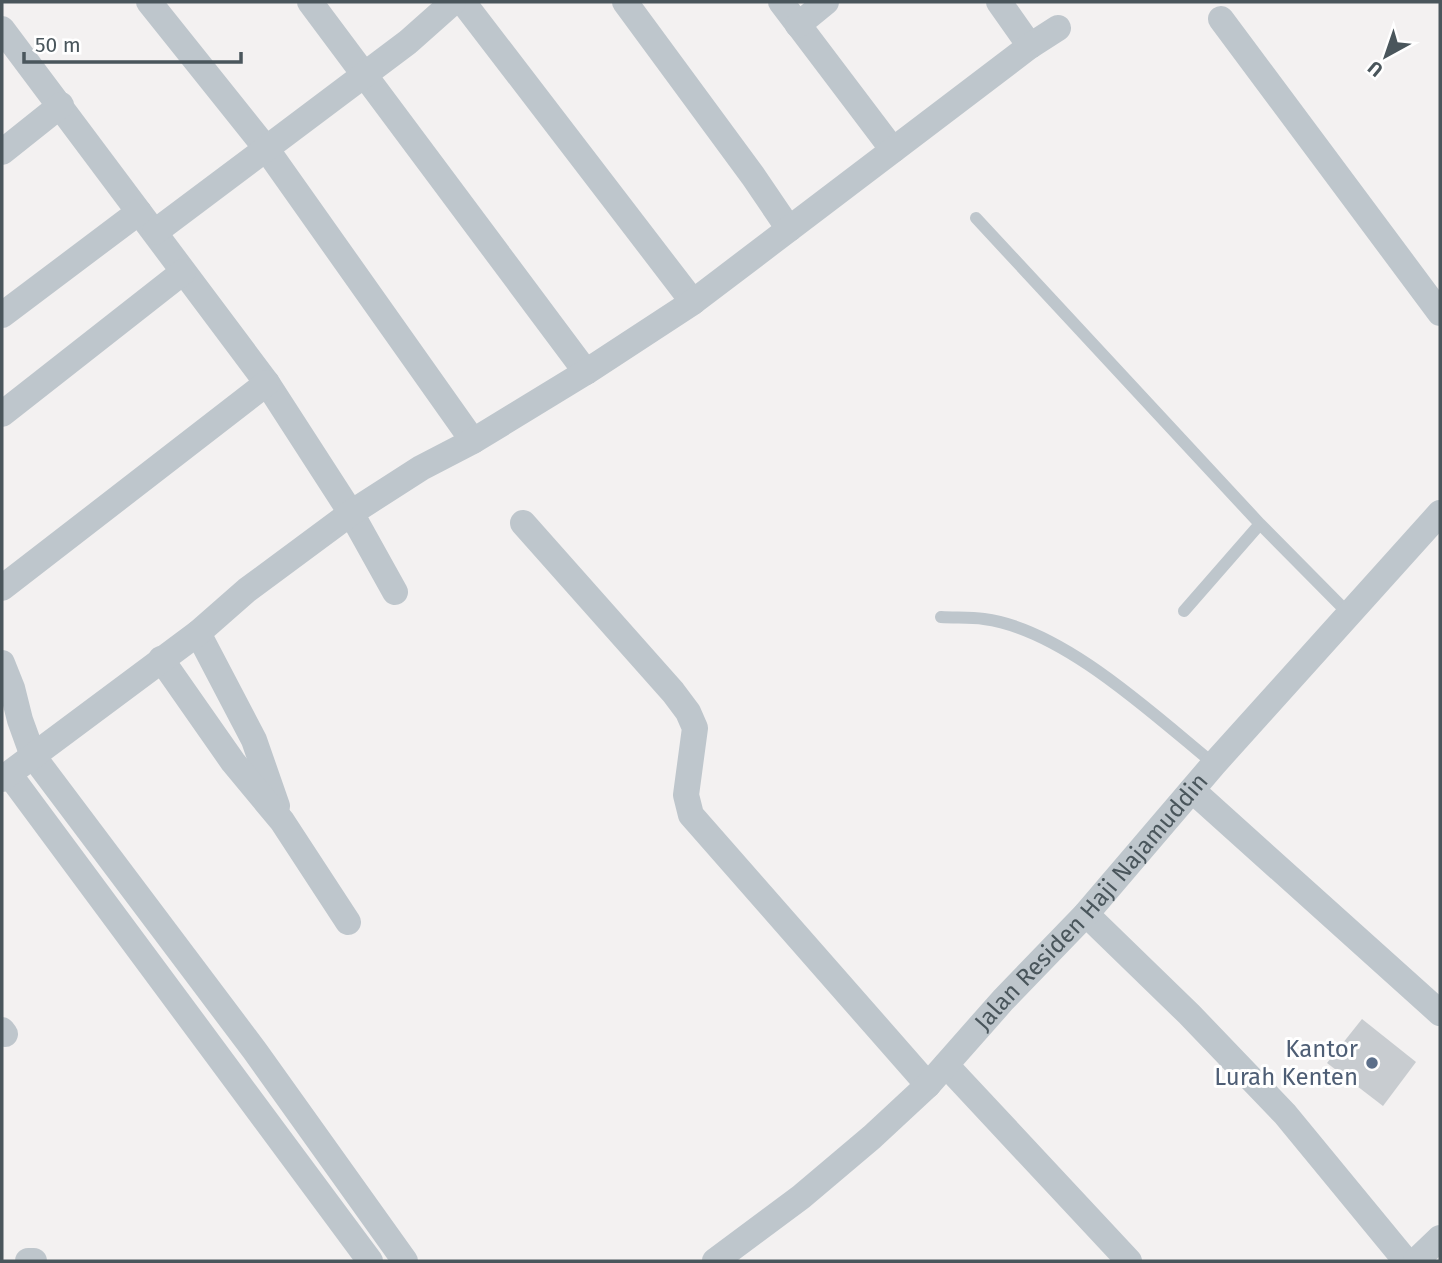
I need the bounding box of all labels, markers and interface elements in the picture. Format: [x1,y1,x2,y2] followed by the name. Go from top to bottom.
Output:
[24,21,242,65] scale bar
[1351,21,1421,91] north arrow
[35,32,81,58] text: 50 m
[1363,56,1388,81] text: U
[969,768,1214,1036] street label: Jalan Residen Haji Najamuddin
[1214,1035,1359,1091] place label: Kantor Lurah Kenten
[1364,1055,1380,1071] marker: Kantor Lurah Kenten

